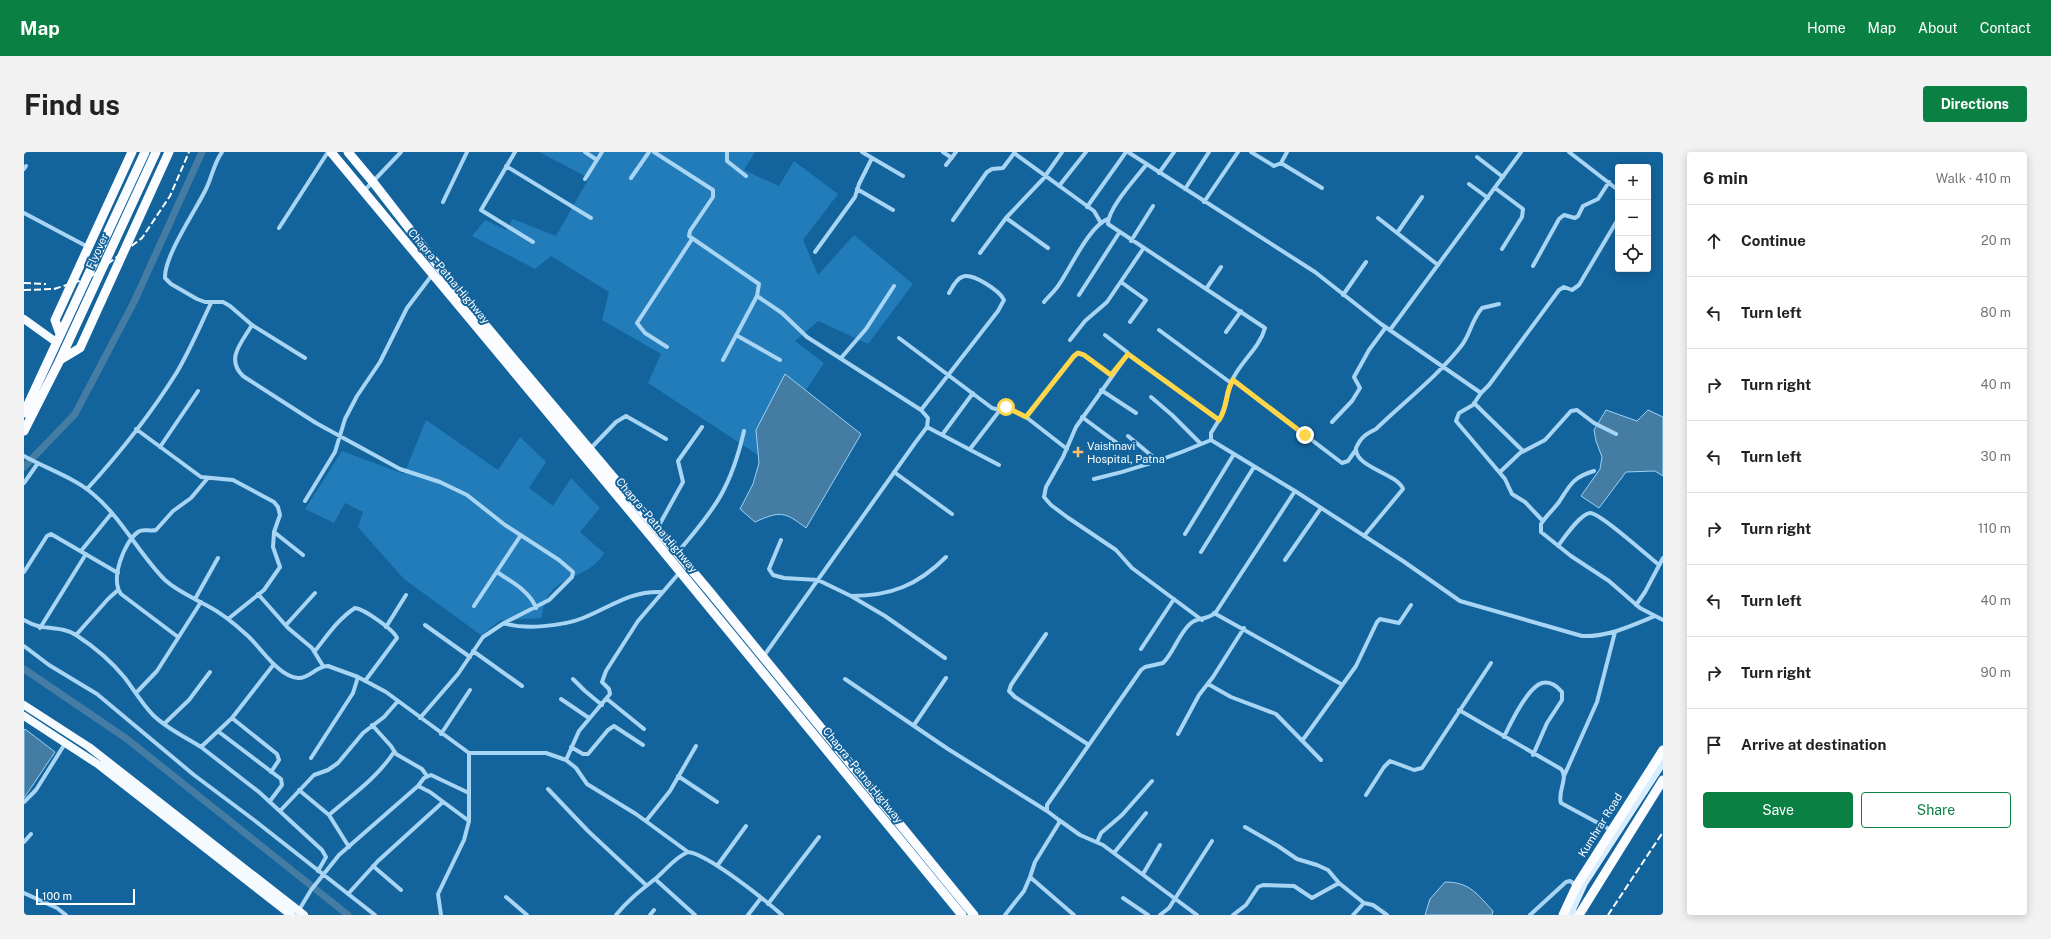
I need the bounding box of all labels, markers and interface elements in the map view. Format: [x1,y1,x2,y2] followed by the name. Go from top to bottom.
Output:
[20,17,60,39] text: Map
[1807,20,1846,36] text: Home
[1868,20,1896,36] text: Map
[1918,20,1958,36] text: About
[1980,20,2031,36] text: Contact
[1923,86,2027,122] button: Directions
[24,88,120,121] text: Find us
[1615,164,1651,272] map controls
[1615,164,1651,200] button: +
[1703,168,1748,188] text: 6 min
[1936,171,2011,186] text: Walk · 410 m
[1615,200,1651,236] button: −
[406,226,492,326] street label: Chapra - Patna Highway
[1703,230,1725,252] icon: ahead
[84,231,110,271] street label: Flyover
[1741,232,1806,249] text: Continue
[1981,233,2011,248] text: 20 m
[1615,236,1651,272] button: locate
[1703,302,1725,324] icon: left
[1741,304,1802,321] text: Turn left
[1980,305,2011,320] text: 80 m
[1703,374,1725,396] icon: right
[1741,376,1811,393] text: Turn right
[1980,377,2011,392] text: 40 m
[997,398,1015,416] route start
[1296,426,1314,444] route end
[1087,440,1165,465] place label: Vaishnavi Hospital, Patna
[1072,446,1084,458] marker: Vaishnavi Hospital, Patna
[1703,446,1725,468] icon: left
[1741,448,1802,465] text: Turn left
[1981,449,2011,464] text: 30 m
[614,475,700,575] street label: Chapra - Patna Highway
[1703,518,1725,540] icon: right
[1741,520,1811,537] text: Turn right
[1978,521,2011,536] text: 110 m
[1703,590,1725,612] icon: left
[1741,592,1802,609] text: Turn left
[1980,593,2011,608] text: 40 m
[1703,662,1725,684] icon: right
[1741,664,1811,681] text: Turn right
[1981,665,2011,680] text: 90 m
[821,725,905,825] street label: Chapra - Patna Highway
[1703,734,1725,756] icon: arrive
[1741,736,1886,753] text: Arrive at destination
[1576,791,1624,859] street label: Kumhrar Road
[1703,792,1853,828] button: Save
[1861,792,2011,828] button: Share
[36,887,135,906] scale bar
[42,890,72,902] text: 100 m

